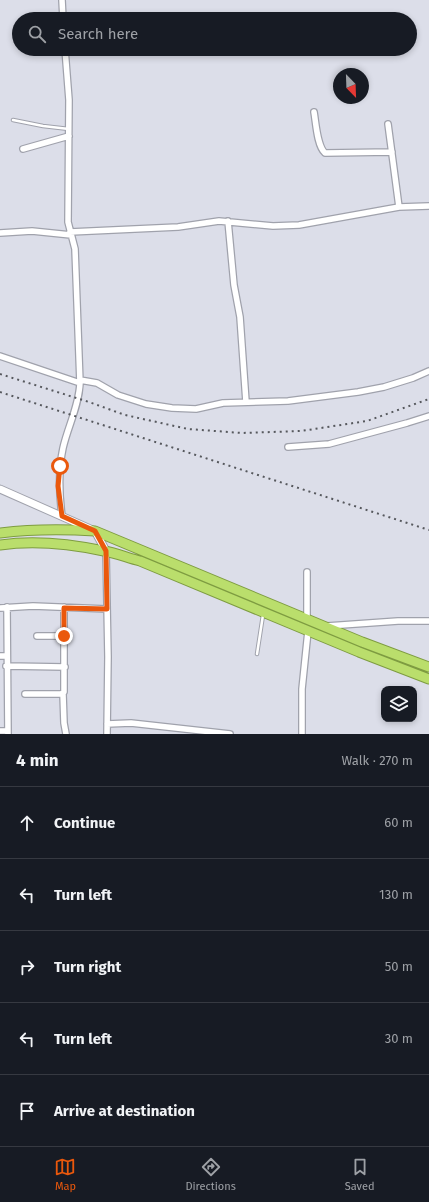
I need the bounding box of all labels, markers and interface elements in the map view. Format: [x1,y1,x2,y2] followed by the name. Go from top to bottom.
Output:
[12,12,417,56] search box
[26,23,48,45] icon: search
[58,25,138,43] text: Search here
[333,68,369,104] north arrow
[51,457,69,475] route start
[55,627,73,645] route end
[381,686,417,722] map controls
[381,686,417,722] button: layers
[16,750,59,771] text: 4 min
[341,753,413,768] text: Walk · 270 m
[16,812,38,834] icon: ahead
[54,814,115,832] text: Continue
[384,815,413,830] text: 60 m
[16,884,38,906] icon: left
[54,886,112,904] text: Turn left
[379,887,413,902] text: 130 m
[16,956,38,978] icon: right
[54,958,121,976] text: Turn right
[385,959,413,974] text: 50 m
[16,1028,38,1050] icon: left
[54,1030,112,1048] text: Turn left
[385,1031,413,1046] text: 30 m
[16,1100,38,1122] icon: arrive
[54,1102,195,1120] text: Arrive at destination
[54,1156,76,1193] tab: Map
[185,1156,236,1193] tab: Directions
[345,1156,375,1193] tab: Saved

